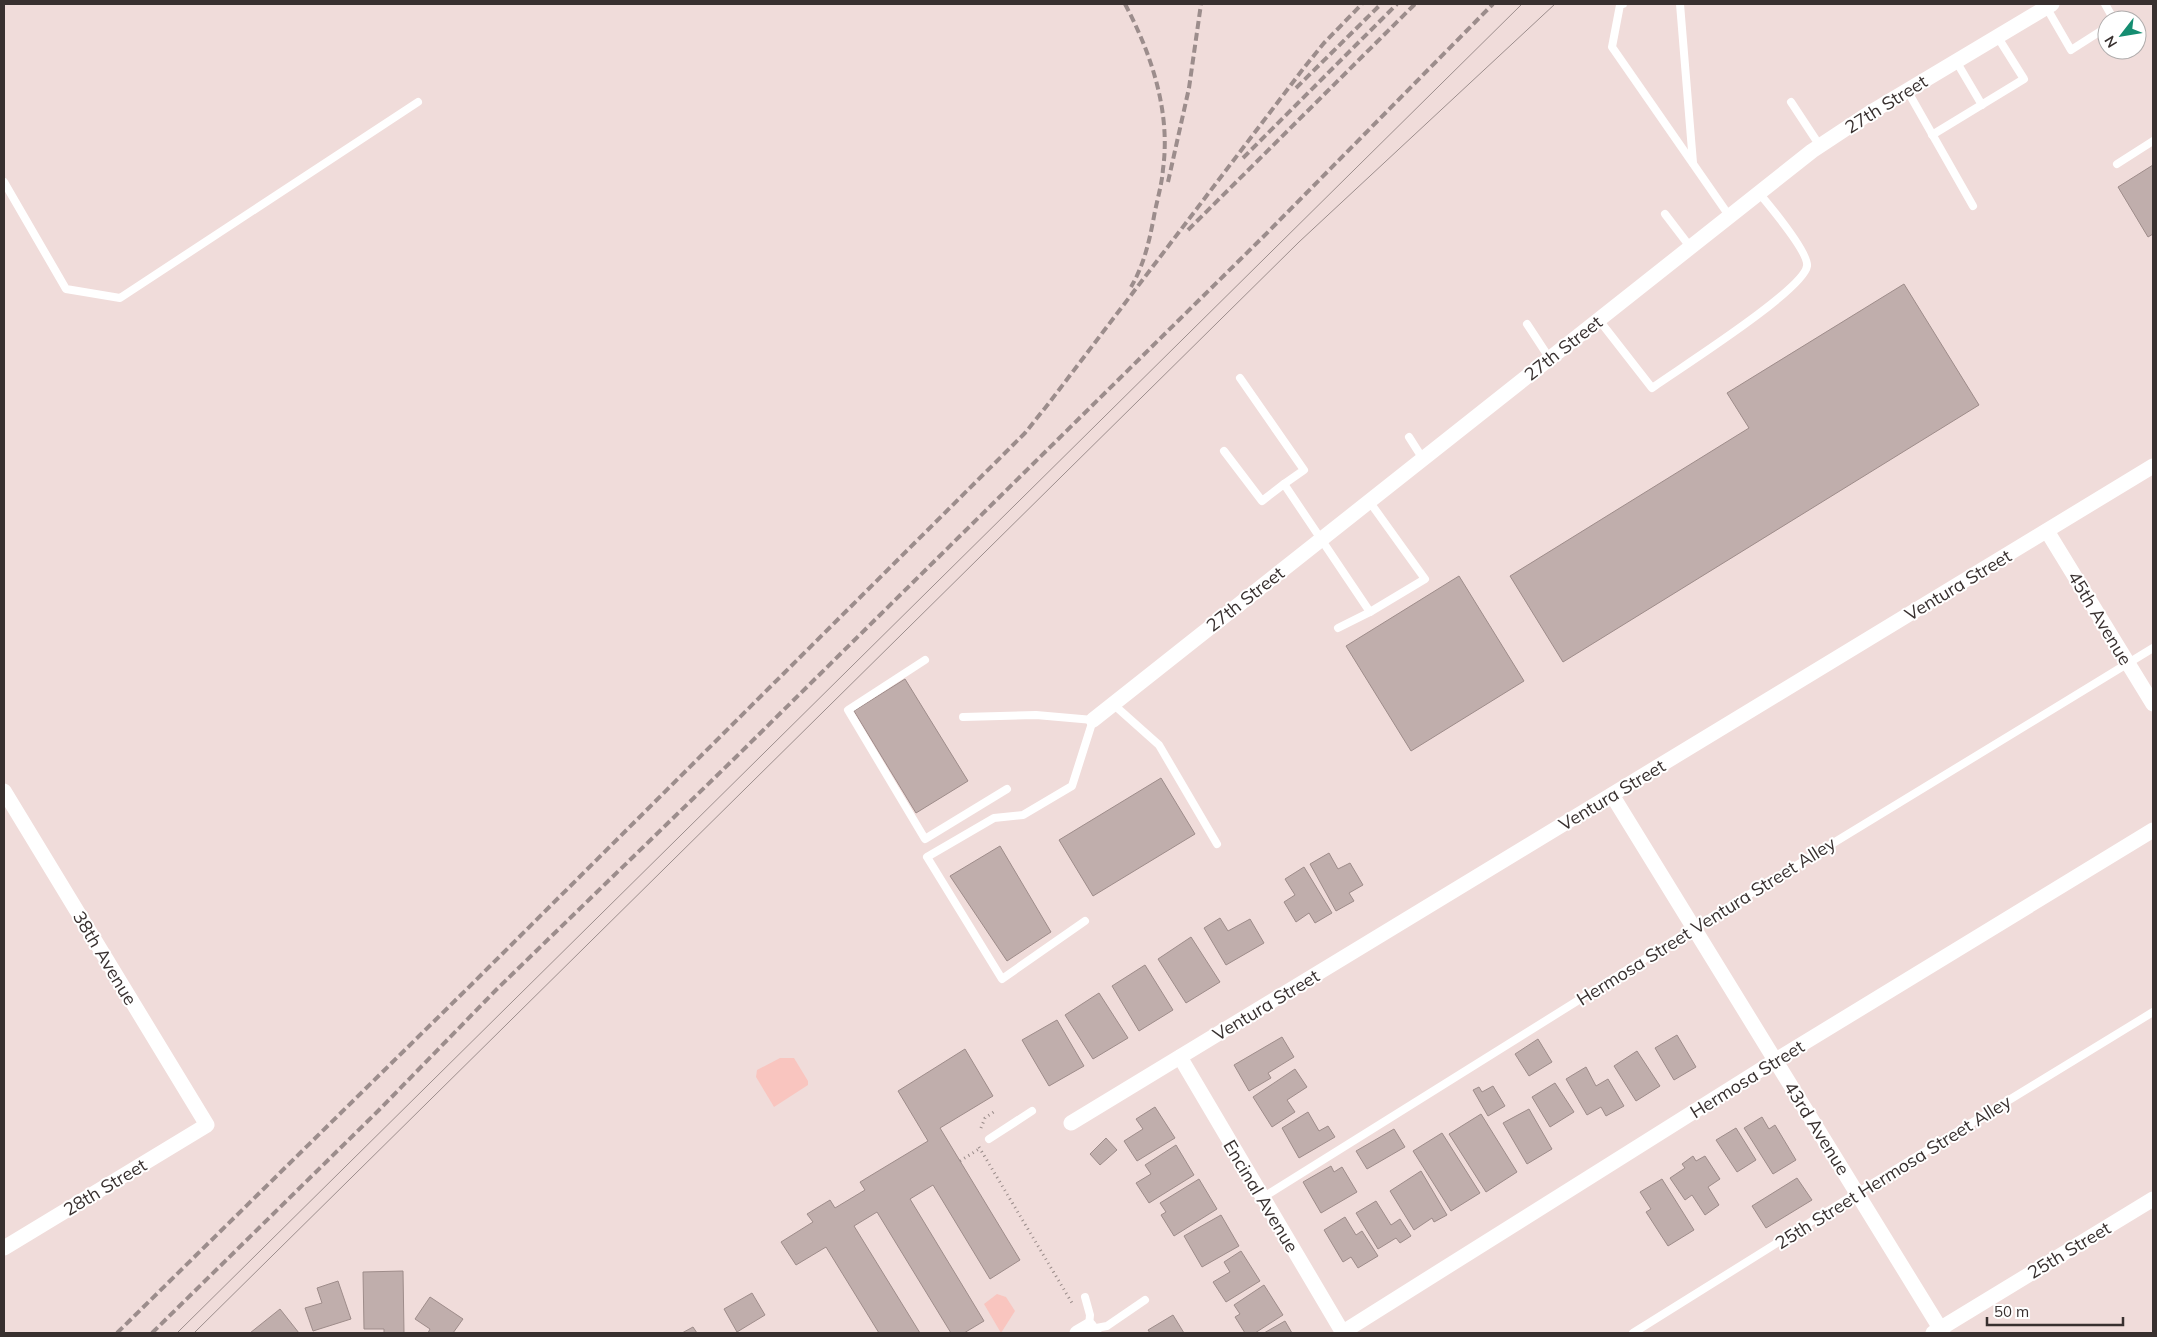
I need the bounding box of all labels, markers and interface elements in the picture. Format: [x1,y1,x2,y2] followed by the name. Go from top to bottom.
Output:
[2097,10,2147,60] north arrow
[2100,33,2121,51] text: N
[1840,70,1932,138] street label: 27th Street
[1519,310,1607,386] street label: 27th Street
[1901,544,2015,626] street label: Ventura Street
[1201,561,1289,637] street label: 27th Street
[2063,567,2137,669] street label: 45th Avenue
[1555,754,1669,836] street label: Ventura Street
[1572,831,1840,1011] street label: Hermosa Street Ventura Street Alley
[68,907,142,1009] street label: 38th Avenue
[1209,964,1323,1046] street label: Ventura Street
[1686,1035,1808,1123] street label: Hermosa Street
[1779,1077,1855,1179] street label: 43rd Avenue
[1771,1089,2016,1254] street label: 25th Street Hermosa Street Alley
[1218,1135,1304,1257] street label: Encinal Avenue
[59,1153,151,1221] street label: 28th Street
[2023,1216,2115,1284] street label: 25th Street
[1987,1294,2123,1326] scale bar
[1994,1302,2029,1321] text: 50 m

